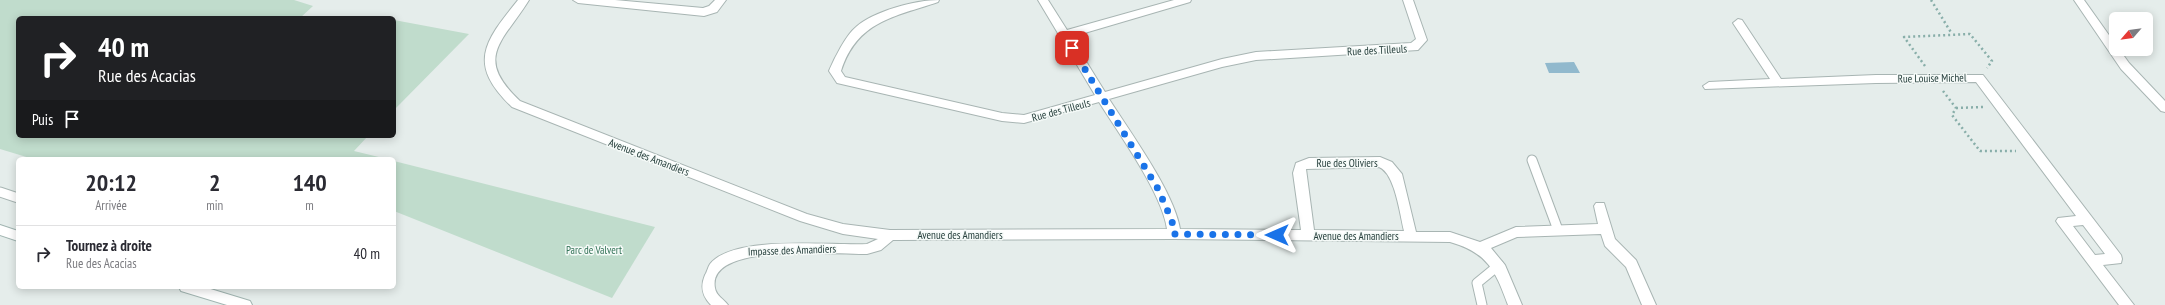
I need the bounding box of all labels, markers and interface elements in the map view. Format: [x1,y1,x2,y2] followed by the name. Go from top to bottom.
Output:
[2109,12,2153,56] north arrow
[2109,12,2153,56] map controls
[98,28,149,65] text: 40 m
[1055,31,1089,65] pin
[32,32,84,84] icon: right
[1061,37,1083,59] icon: arrive
[1347,41,1408,59] street label: Rue des Tilleuls
[98,64,196,87] text: Rue des Acacias
[1897,70,1967,86] street label: Rue Louise Michel
[1030,95,1092,125] street label: Rue des Tilleuls
[61,108,83,130] icon: arrive
[32,110,53,129] text: Puis
[607,135,692,179] street label: Avenue des Amandiers
[1316,156,1378,170] street label: Rue des Oliviers
[85,167,137,198] text: 20:12
[209,167,220,198] text: 2
[292,167,327,198] text: 140
[95,197,127,214] text: Arrivée
[206,197,223,214] text: min
[305,197,314,214] text: m
[1256,214,1298,256] position arrow
[917,228,1003,242] street label: Avenue des Amandiers
[1313,229,1399,243] street label: Avenue des Amandiers
[66,236,152,255] text: Tournez à droite
[748,241,837,259] street label: Impasse des Amandiers
[32,243,54,265] icon: right
[566,243,622,257] park label: Parc de Valvert
[354,244,380,263] text: 40 m
[66,255,137,272] text: Rue des Acacias

